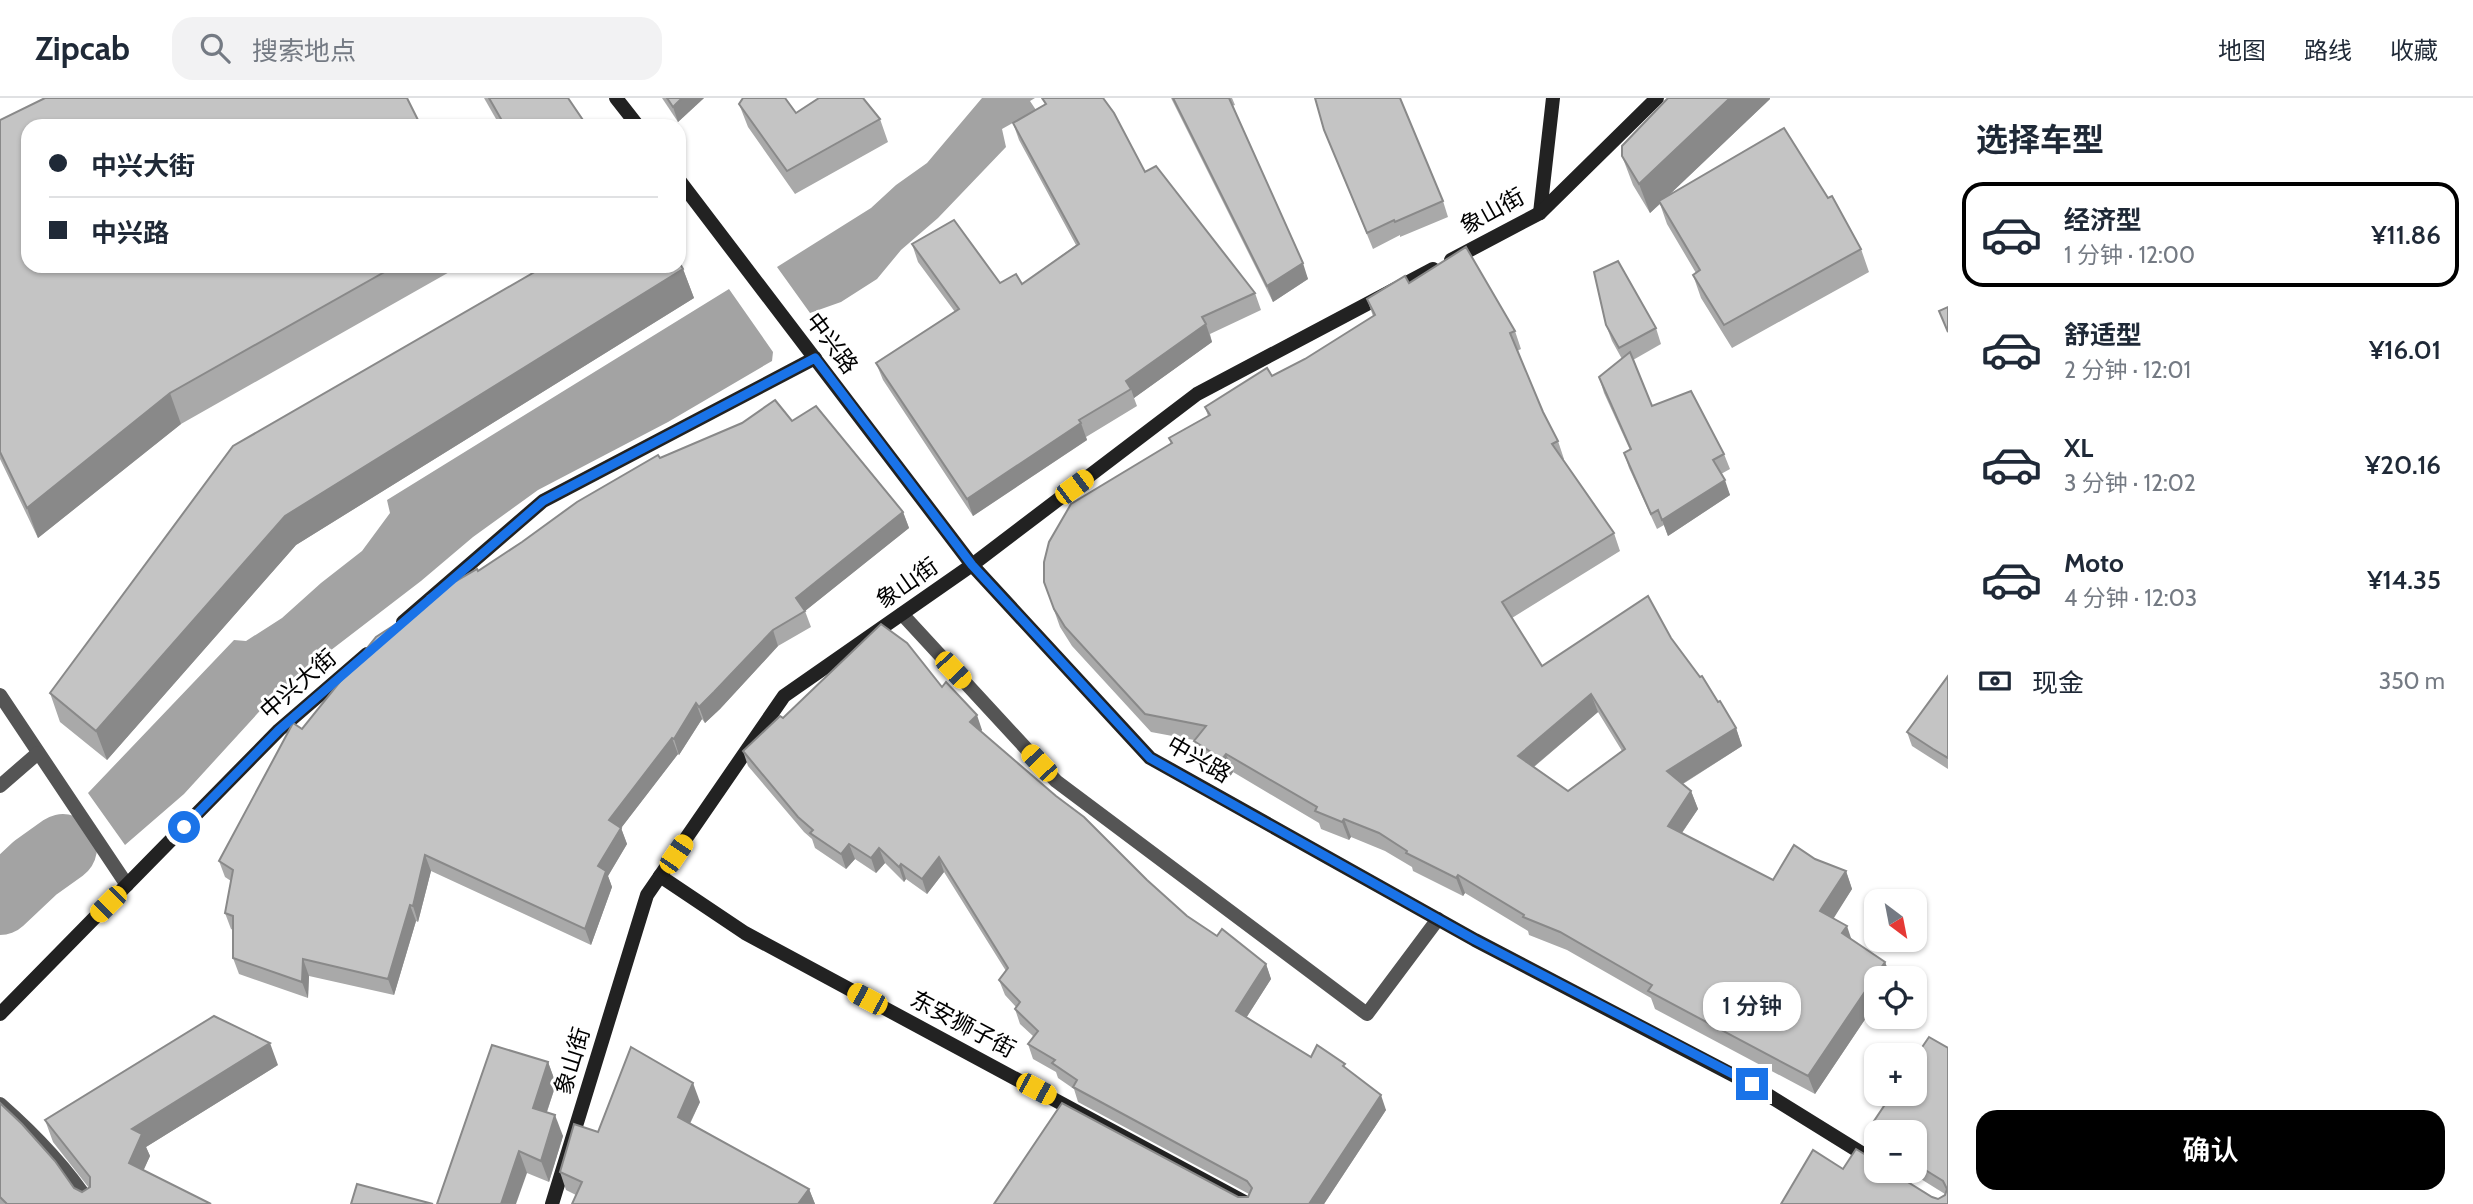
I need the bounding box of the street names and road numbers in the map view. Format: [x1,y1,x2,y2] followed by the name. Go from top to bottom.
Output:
[1455,182,1529,240] street label: 象山街
[800,307,864,379] street label: 中兴路
[871,552,943,614] street label: 象山街
[254,643,342,725] street label: 中兴大街
[1162,730,1236,788] street label: 中兴路
[906,985,1020,1063] street label: 东安狮子街
[549,1024,595,1098] street label: 象山街

